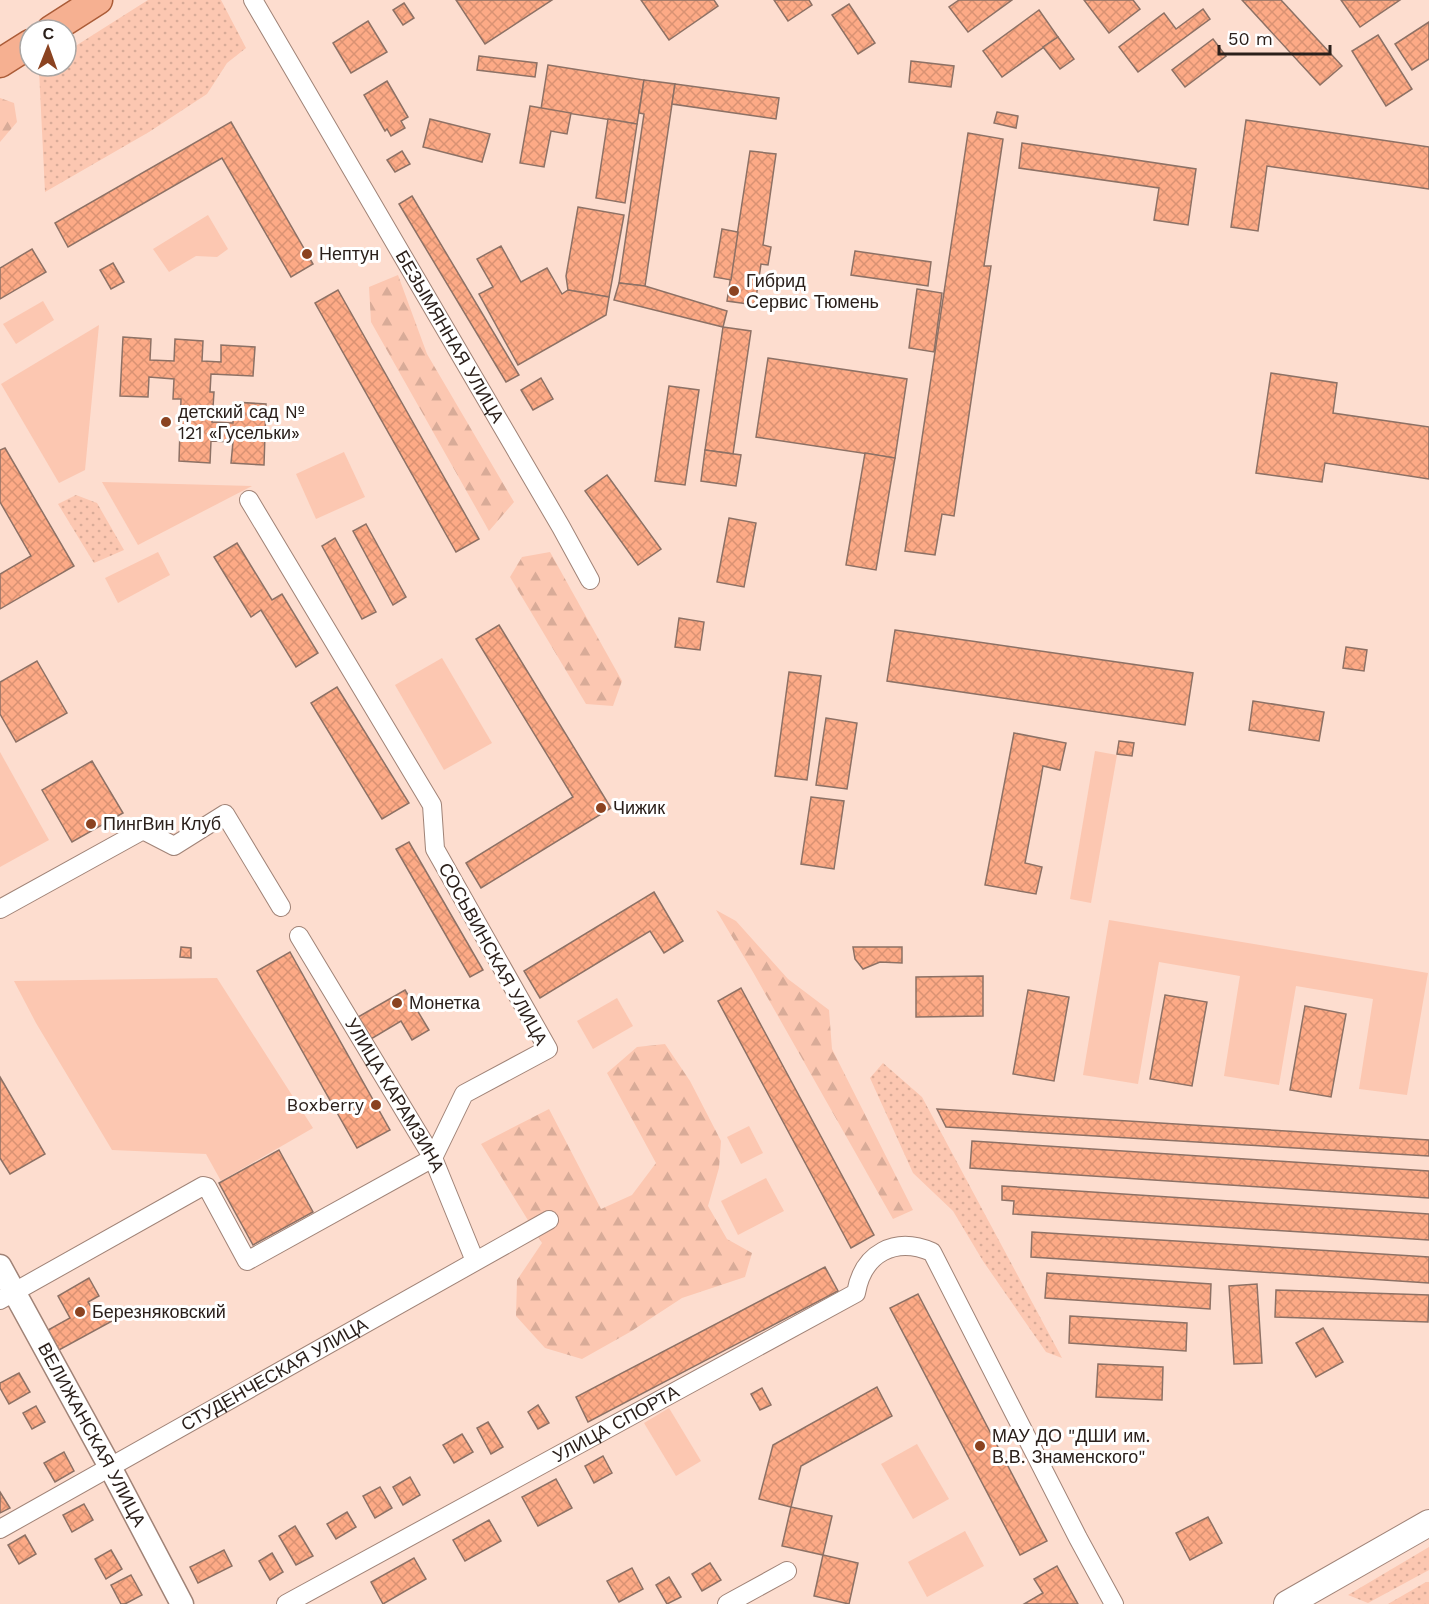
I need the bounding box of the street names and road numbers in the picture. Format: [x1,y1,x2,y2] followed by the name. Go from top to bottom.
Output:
[392,246,509,427] street label: БЕЗЫМЯННАЯ УЛИЦА
[435,859,552,1048] street label: СОСЬВИНСКАЯ УЛИЦА
[341,1014,449,1175] street label: УЛИЦА КАРАМЗИНА
[177,1313,371,1435] street label: СТУДЕНЧЕСКАЯ УЛИЦА
[34,1339,150,1530] street label: ВЕЛИЖАНСКАЯ УЛИЦА
[549,1381,683,1466] street label: УЛИЦА СПОРТА

